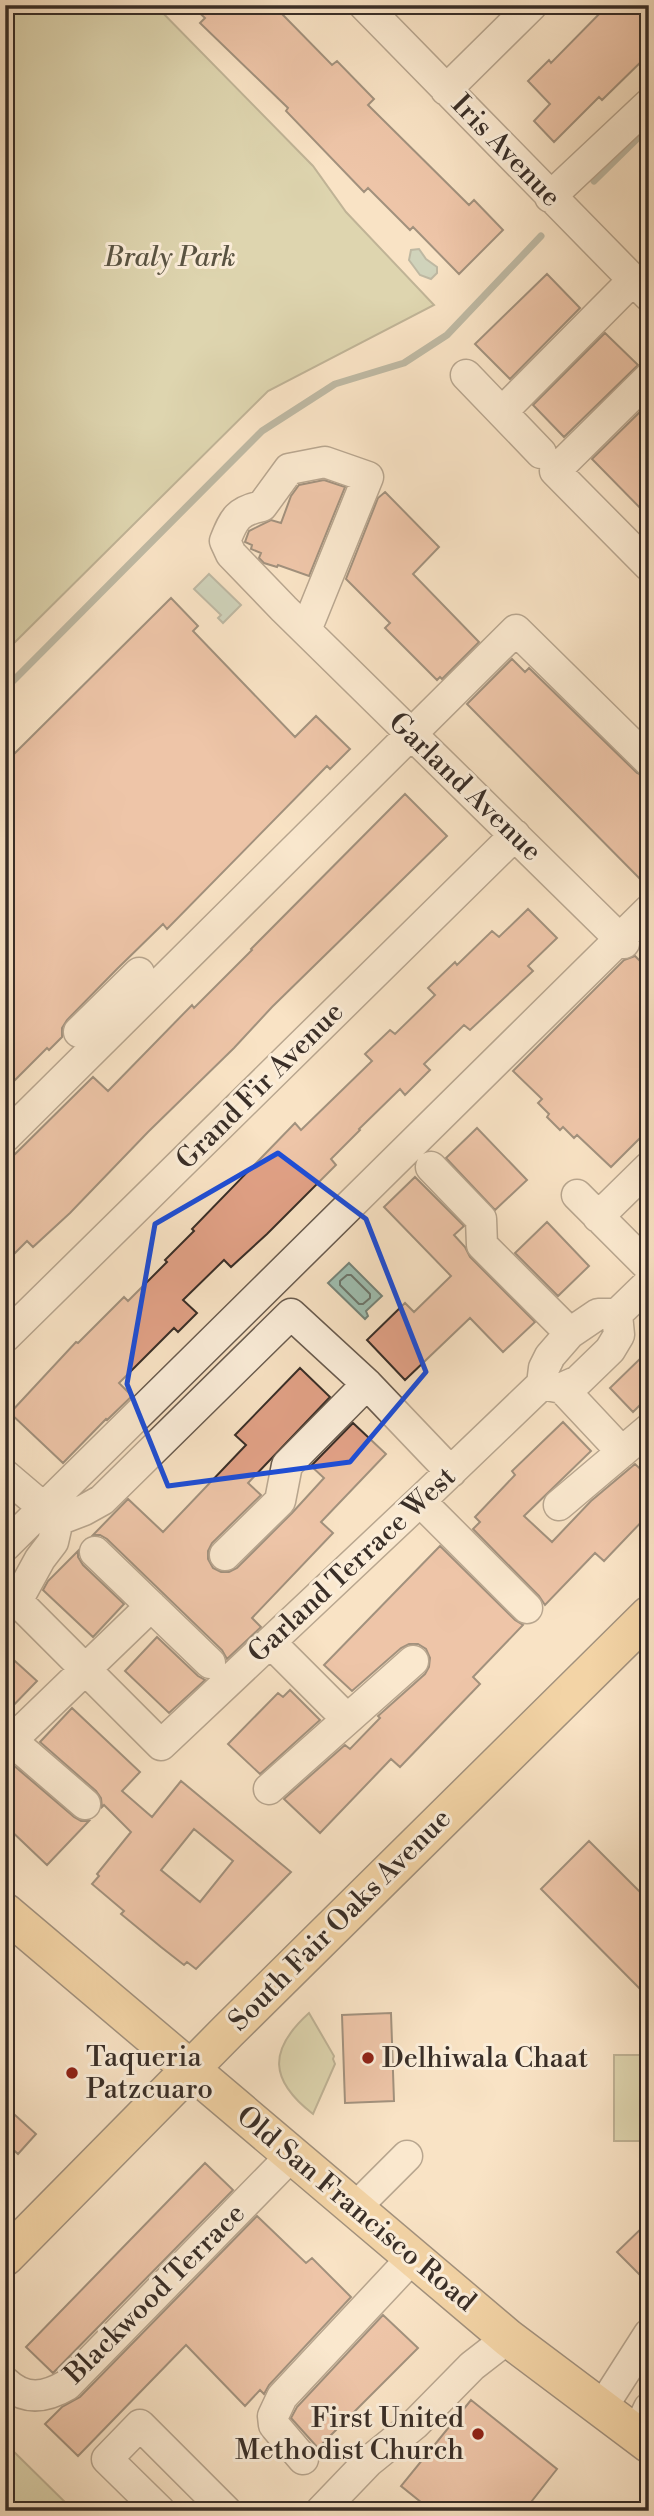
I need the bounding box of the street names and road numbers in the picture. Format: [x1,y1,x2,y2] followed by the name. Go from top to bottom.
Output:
[444,87,568,215] street label: Iris Avenue
[381,705,549,869] street label: Garland Avenue
[169,995,351,1177] street label: Grand Fir Avenue
[241,1460,463,1670] street label: Garland Terrace West
[221,1801,459,2039] street label: South Fair Oaks Avenue
[229,2099,483,2319] street label: Old San Francisco Road
[57,2196,253,2392] street label: Blackwood Terrace

